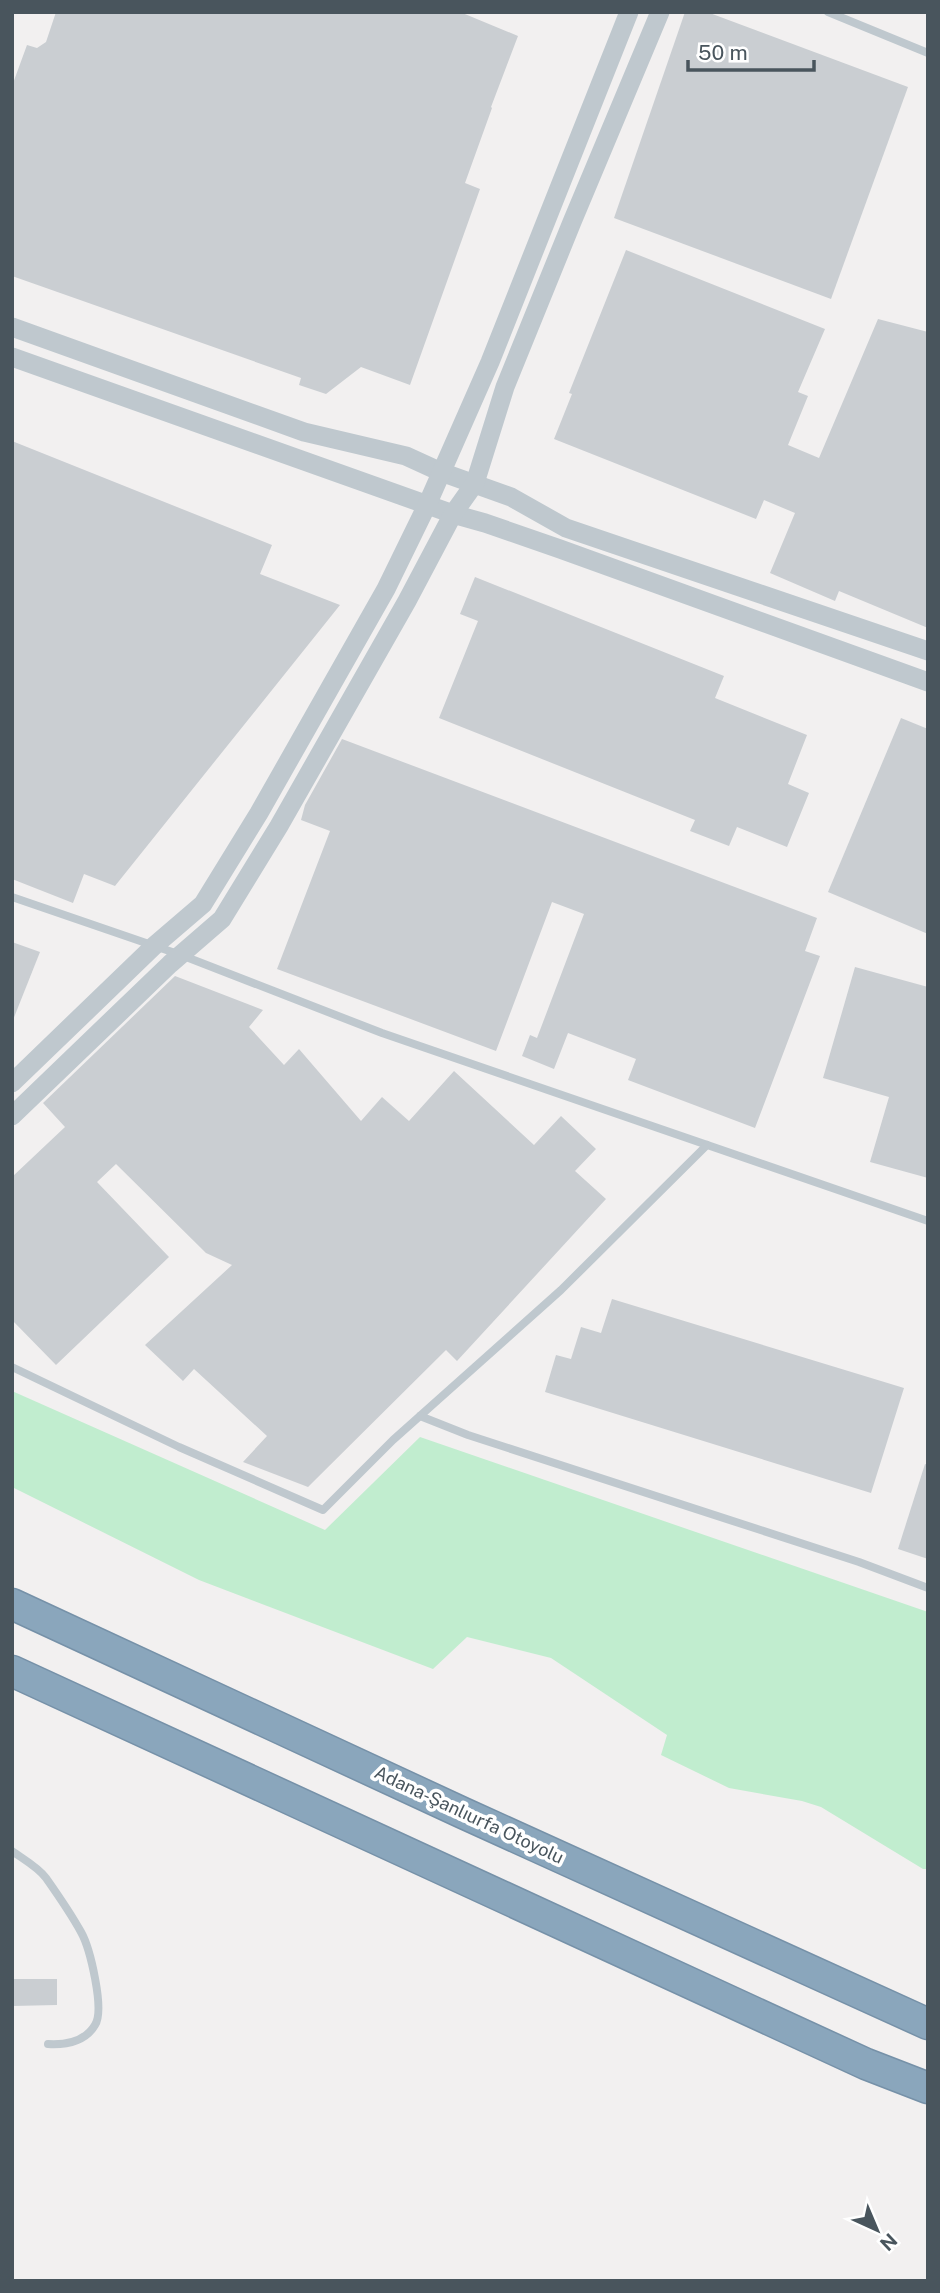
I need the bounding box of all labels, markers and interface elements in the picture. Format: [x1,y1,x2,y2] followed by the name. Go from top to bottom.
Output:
[688,28,814,72] scale bar
[698,40,748,65] text: 50 m
[371,1761,567,1868] street label: Adana-Şanlıurfa Otoyolu
[842,2195,912,2265] north arrow
[876,2229,902,2255] text: N

